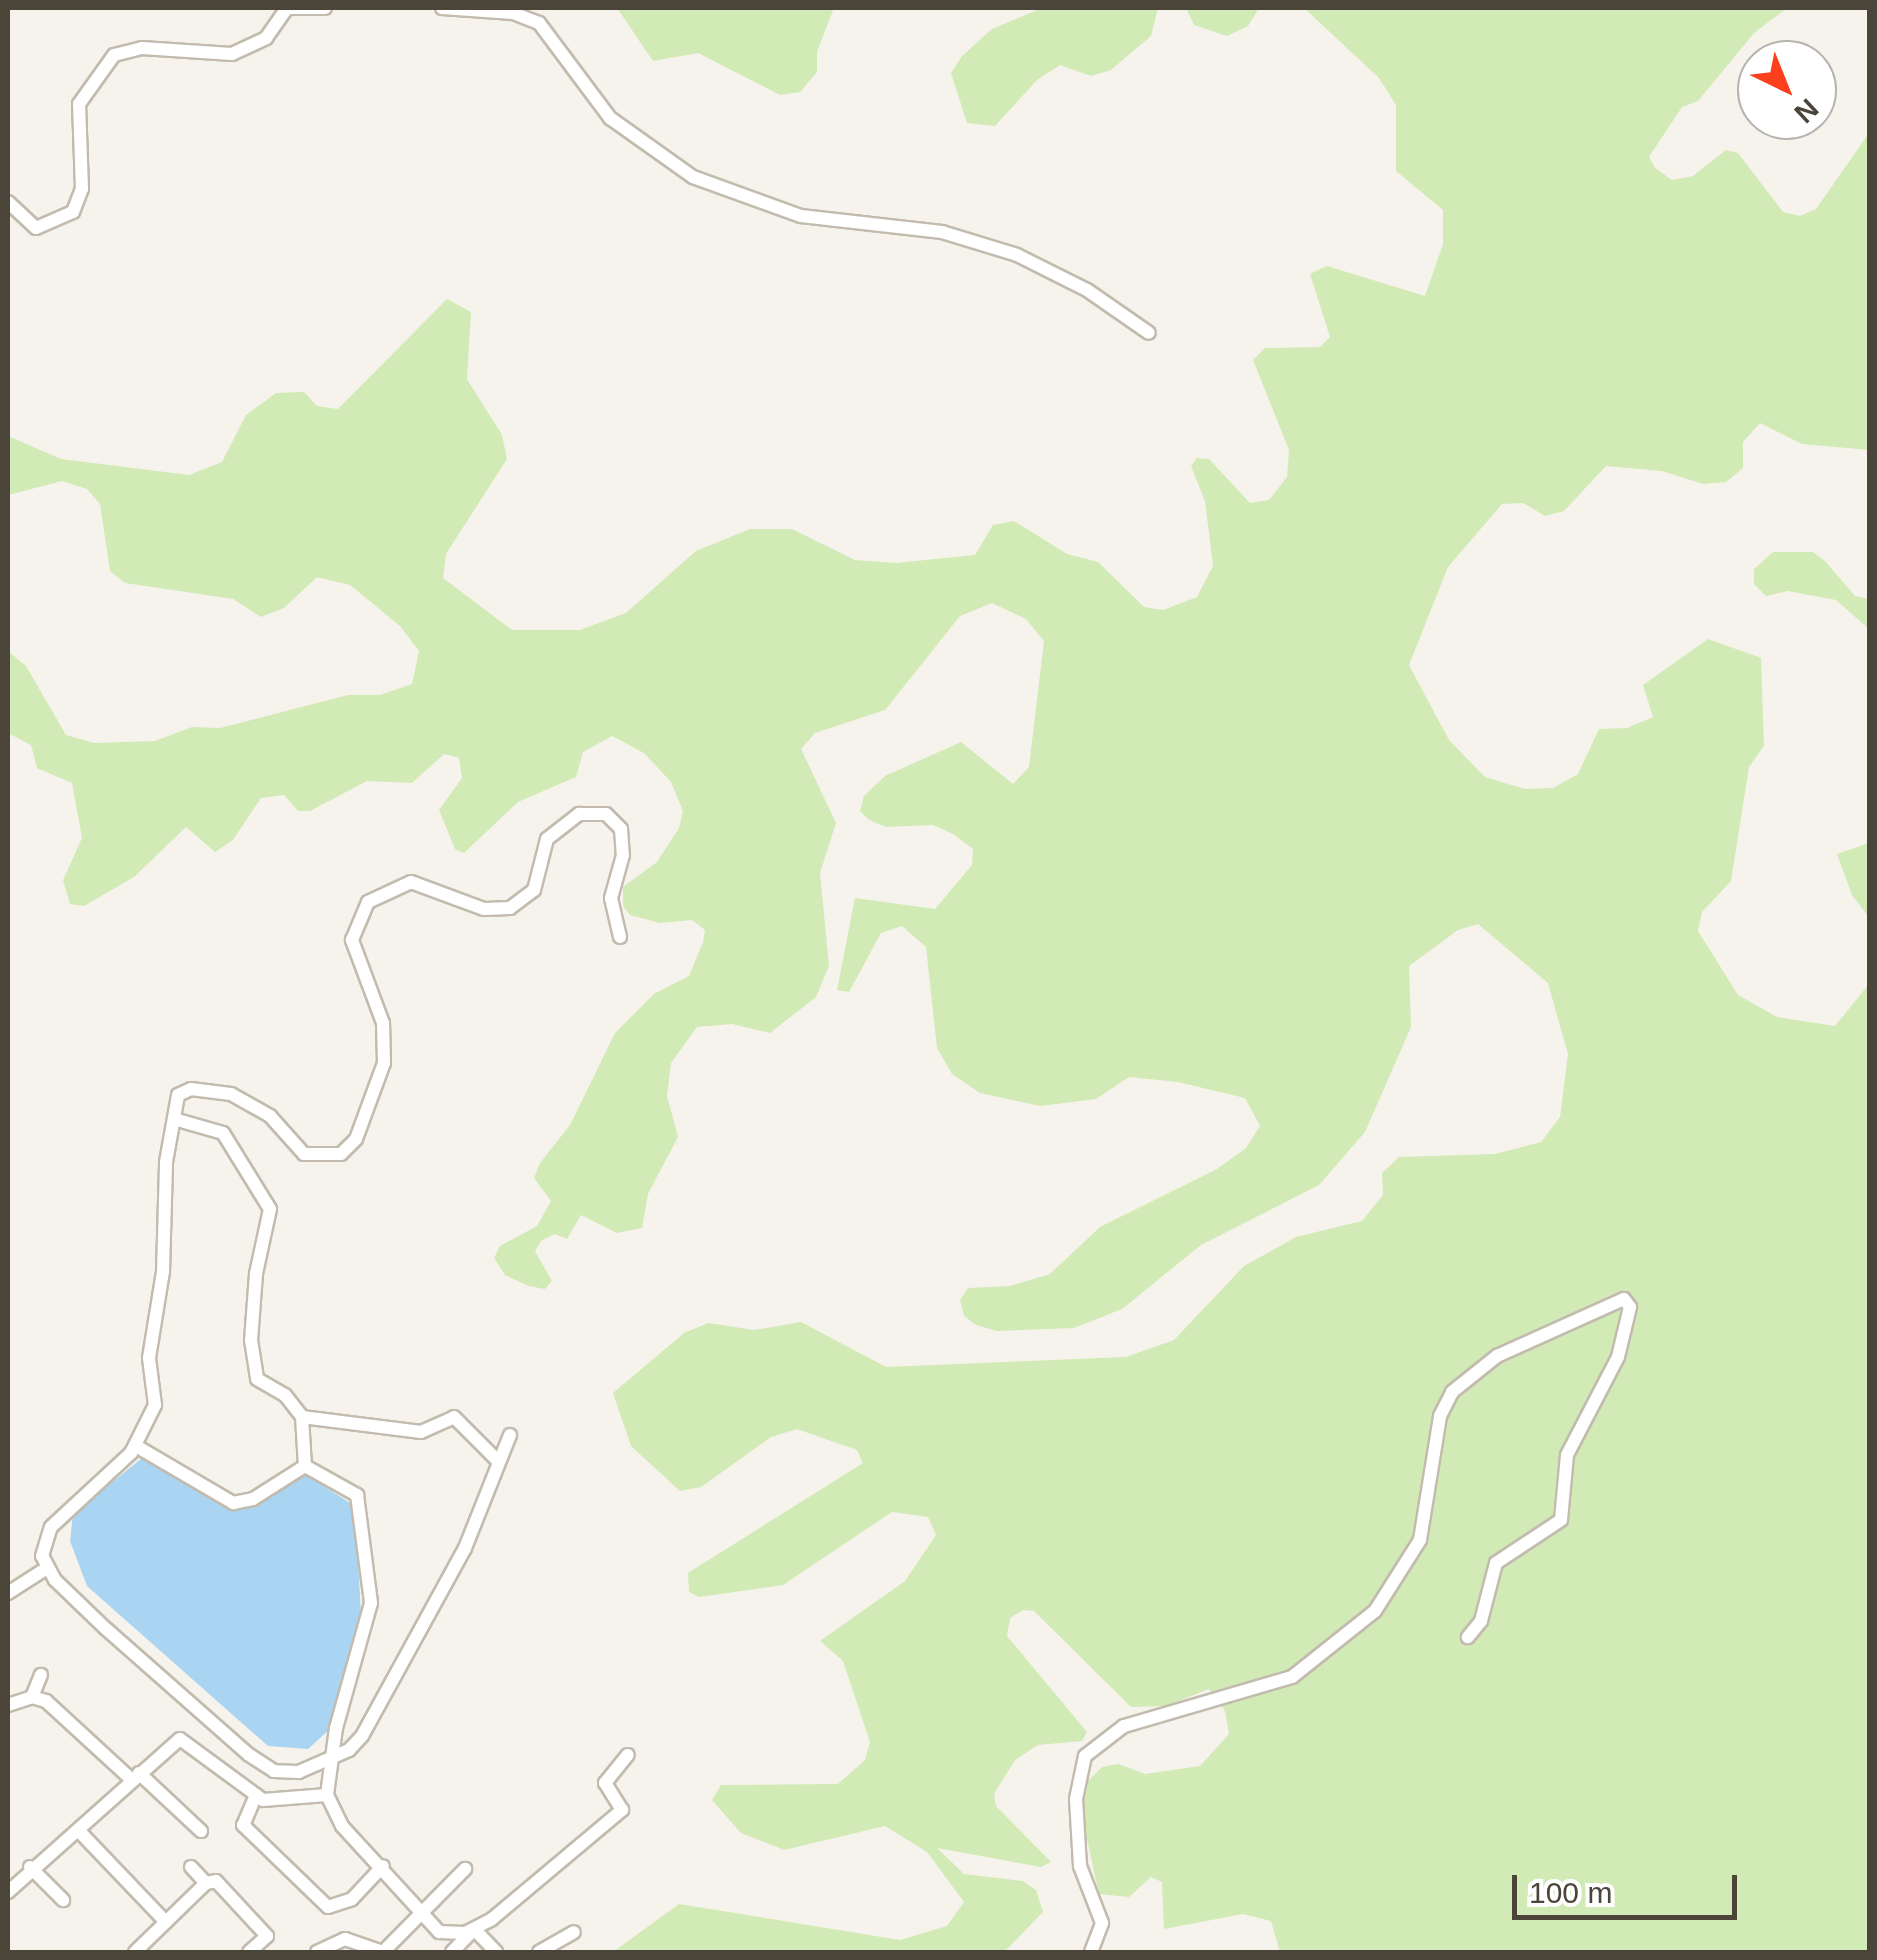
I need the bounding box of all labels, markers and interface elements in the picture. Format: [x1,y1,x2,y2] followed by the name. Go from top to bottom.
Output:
[1737,40,1837,140] north arrow
[1788,93,1824,129] text: N
[1517,1855,1742,1917] scale bar
[1529,1876,1612,1909] text: 100 m

